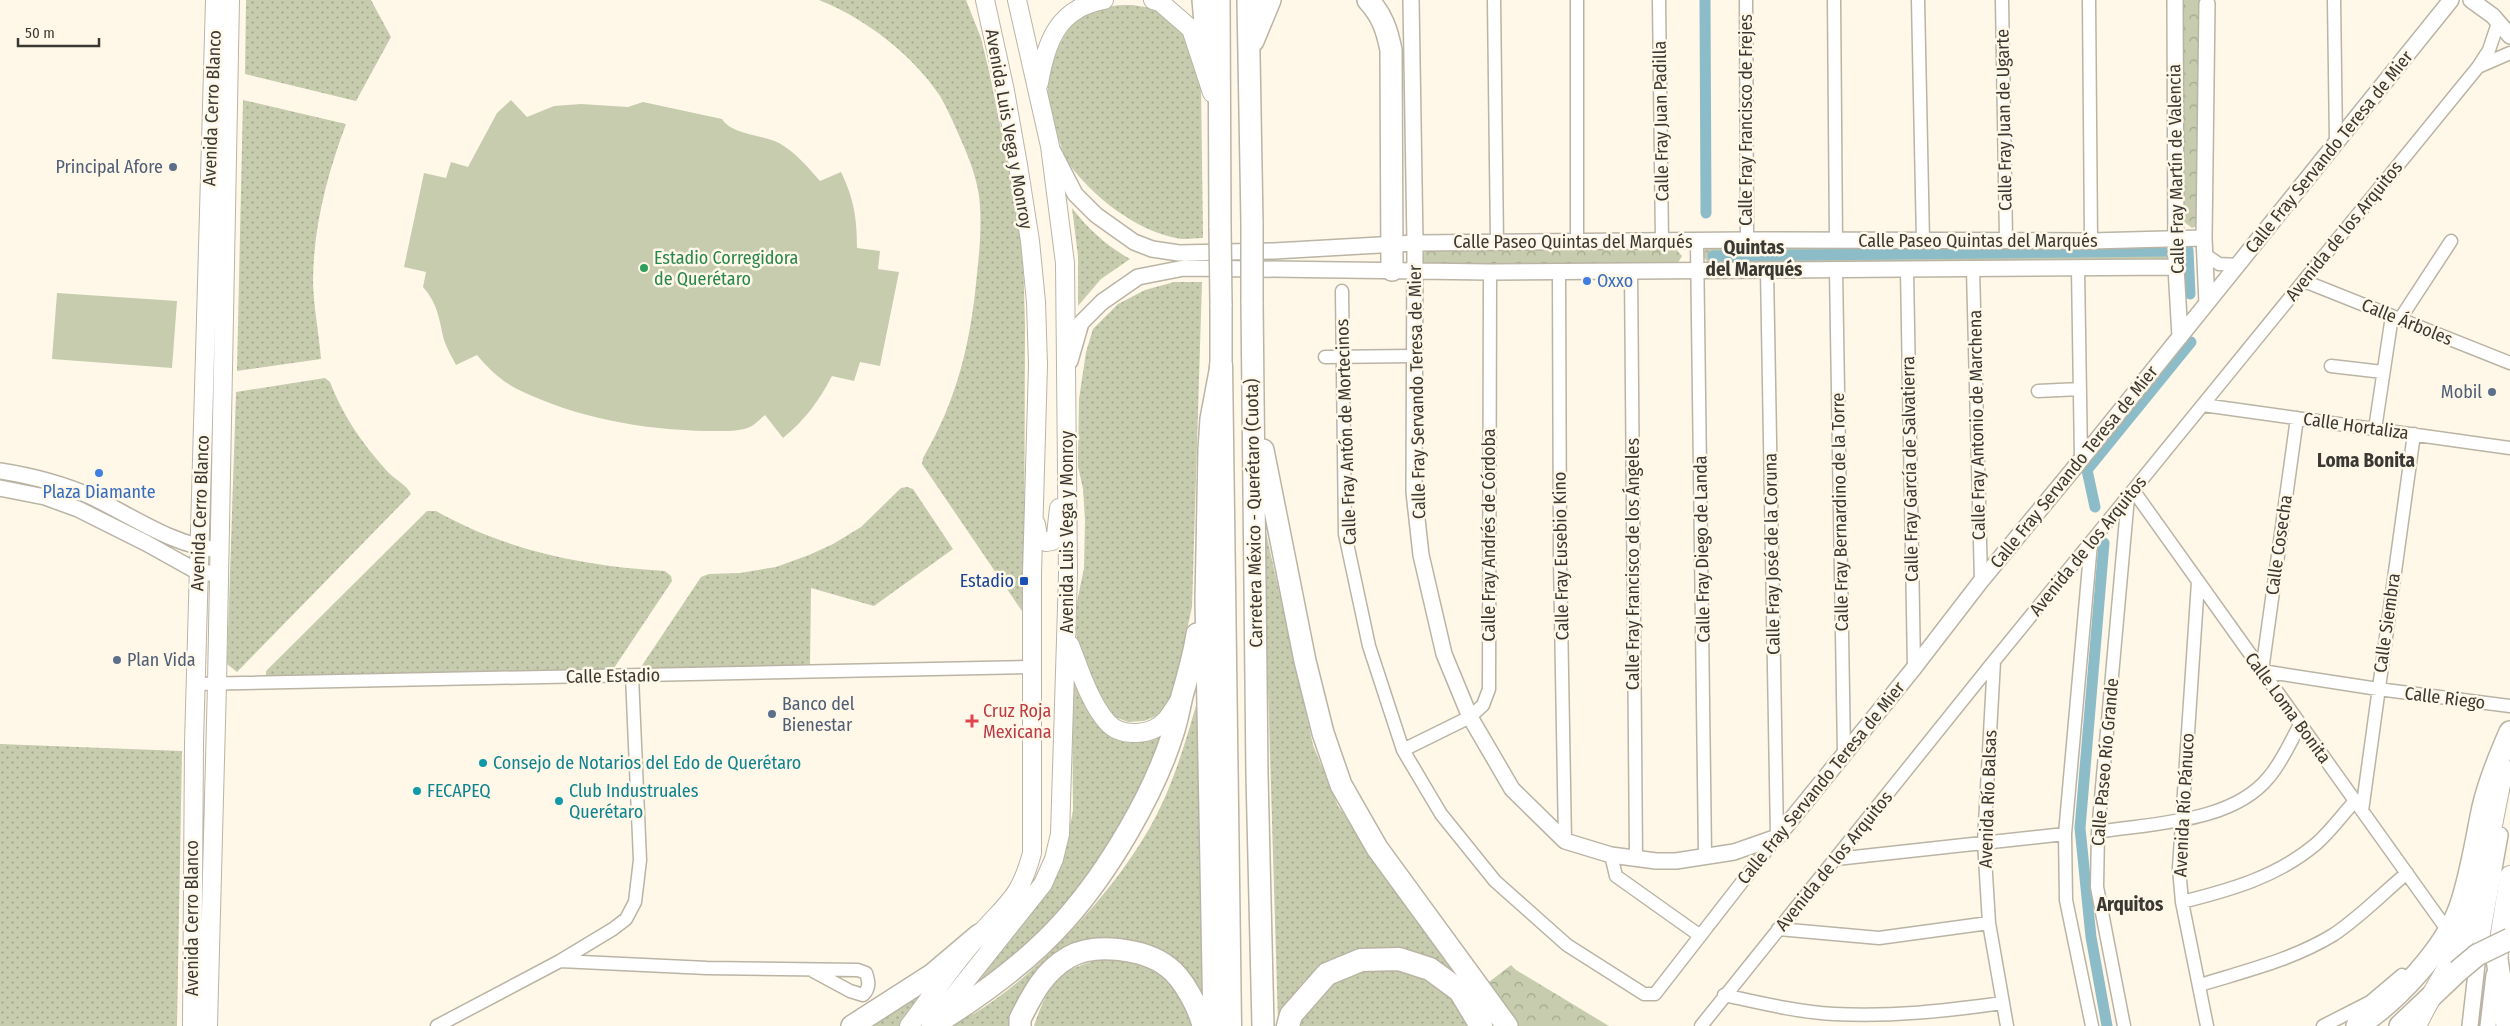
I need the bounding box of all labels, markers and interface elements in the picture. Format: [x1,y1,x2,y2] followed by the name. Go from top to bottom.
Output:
[1735,14,1757,226] street label: Calle Fray Francisco de Frejes
[18,15,99,47] scale bar
[25,24,55,42] text: 50 m
[981,27,1037,231] street label: Avenida Luis Vega y Monroy
[1991,29,2017,211] street label: Calle Fray Juan de Ugarte
[198,30,226,186] street label: Avenida Cerro Blanco
[1649,40,1673,201] street label: Calle Fray Juan Padilla
[2240,46,2418,258] street label: Calle Fray Servando Teresa de Mier
[2163,64,2189,274] street label: Calle Fray Martín de Valencia
[55,156,163,178] place label: Principal Afore
[2281,156,2407,305] street label: Avenida de los Arquitos
[167,161,179,173] marker: Principal Afore
[1858,230,2098,252] street label: Calle Paseo Quintas del Marqués
[1453,231,1693,253] street label: Calle Paseo Quintas del Marqués
[1706,236,1803,281] district label: Quintas del Marqués
[654,247,799,290] place label: Estadio Corregidora de Querétaro
[638,262,650,274] marker: Estadio Corregidora de Querétaro
[1404,264,1430,519] street label: Calle Fray Servando Teresa de Mier
[1597,270,1633,292] place label: Oxxo
[1581,275,1593,287] marker: Oxxo
[2358,293,2456,350] street label: Calle Árboles
[1964,310,1990,540] street label: Calle Fray Antonio de Marchena
[1331,318,1361,546] street label: Calle Fray Antón de Mortecinos
[1897,356,1923,582] street label: Calle Fray García de Salvatierra
[1985,361,2163,573] street label: Calle Fray Servando Teresa de Mier
[1241,378,1267,648] street label: Carretera México - Querétaro (Cuota)
[2441,381,2482,403] place label: Mobil
[2486,386,2498,398] marker: Mobil
[1827,392,1853,632] street label: Calle Fray Bernardino de la Torre
[2302,408,2410,444] street label: Calle Hortaliza
[1478,428,1500,642] street label: Calle Fray Andrés de Córdoba
[1056,431,1078,633] street label: Avenida Luis Vega y Monroy
[186,435,214,591] street label: Avenida Cerro Blanco
[1621,438,1644,690] street label: Calle Fray Francisco de los Ángeles
[2317,449,2415,472] district label: Loma Bonita
[1759,453,1785,655] street label: Calle Fray José de la Coruna
[1689,455,1715,643] street label: Calle Fray Diego de Landa
[93,467,105,479] marker: Plaza Diamante
[1549,471,1573,641] street label: Calle Fray Eusebio Kino
[2025,471,2151,620] street label: Avenida de los Arquitos
[42,481,156,503] place label: Plaza Diamante
[2261,493,2297,597] street label: Calle Cosecha
[960,570,1014,592] place label: Estadio
[2369,572,2405,674] street label: Calle Siembra
[1018,575,1030,587] marker: Estadio
[2240,648,2336,768] street label: Calle Loma Bonita
[127,649,196,671] place label: Plan Vida
[111,654,123,666] marker: Plan Vida
[566,664,660,688] street label: Calle Estadio
[1732,677,1910,889] street label: Calle Fray Servando Teresa de Mier
[2087,677,2123,847] street label: Calle Paseo Río Grande
[2403,682,2487,714] street label: Calle Riego
[782,693,855,736] place label: Banco del Bienestar
[983,700,1052,743] place label: Cruz Roja Mexicana
[766,708,778,720] marker: Banco del Bienestar
[965,714,979,728] marker: Cruz Roja Mexicana
[1975,729,2001,868] street label: Avenida Río Balsas
[2169,732,2199,878] street label: Avenida Río Pánuco
[493,752,801,774] place label: Consejo de Notarios del Edo de Querétaro
[477,757,489,769] marker: Consejo de Notarios del Edo de Querétaro
[427,780,491,802] place label: FECAPEQ
[569,780,699,823] place label: Club Industruales Querétaro
[411,785,423,797] marker: FECAPEQ
[1771,786,1897,935] street label: Avenida de los Arquitos
[553,795,565,807] marker: Club Industruales Querétaro
[181,840,203,996] street label: Avenida Cerro Blanco
[2096,893,2164,916] district label: Arquitos

